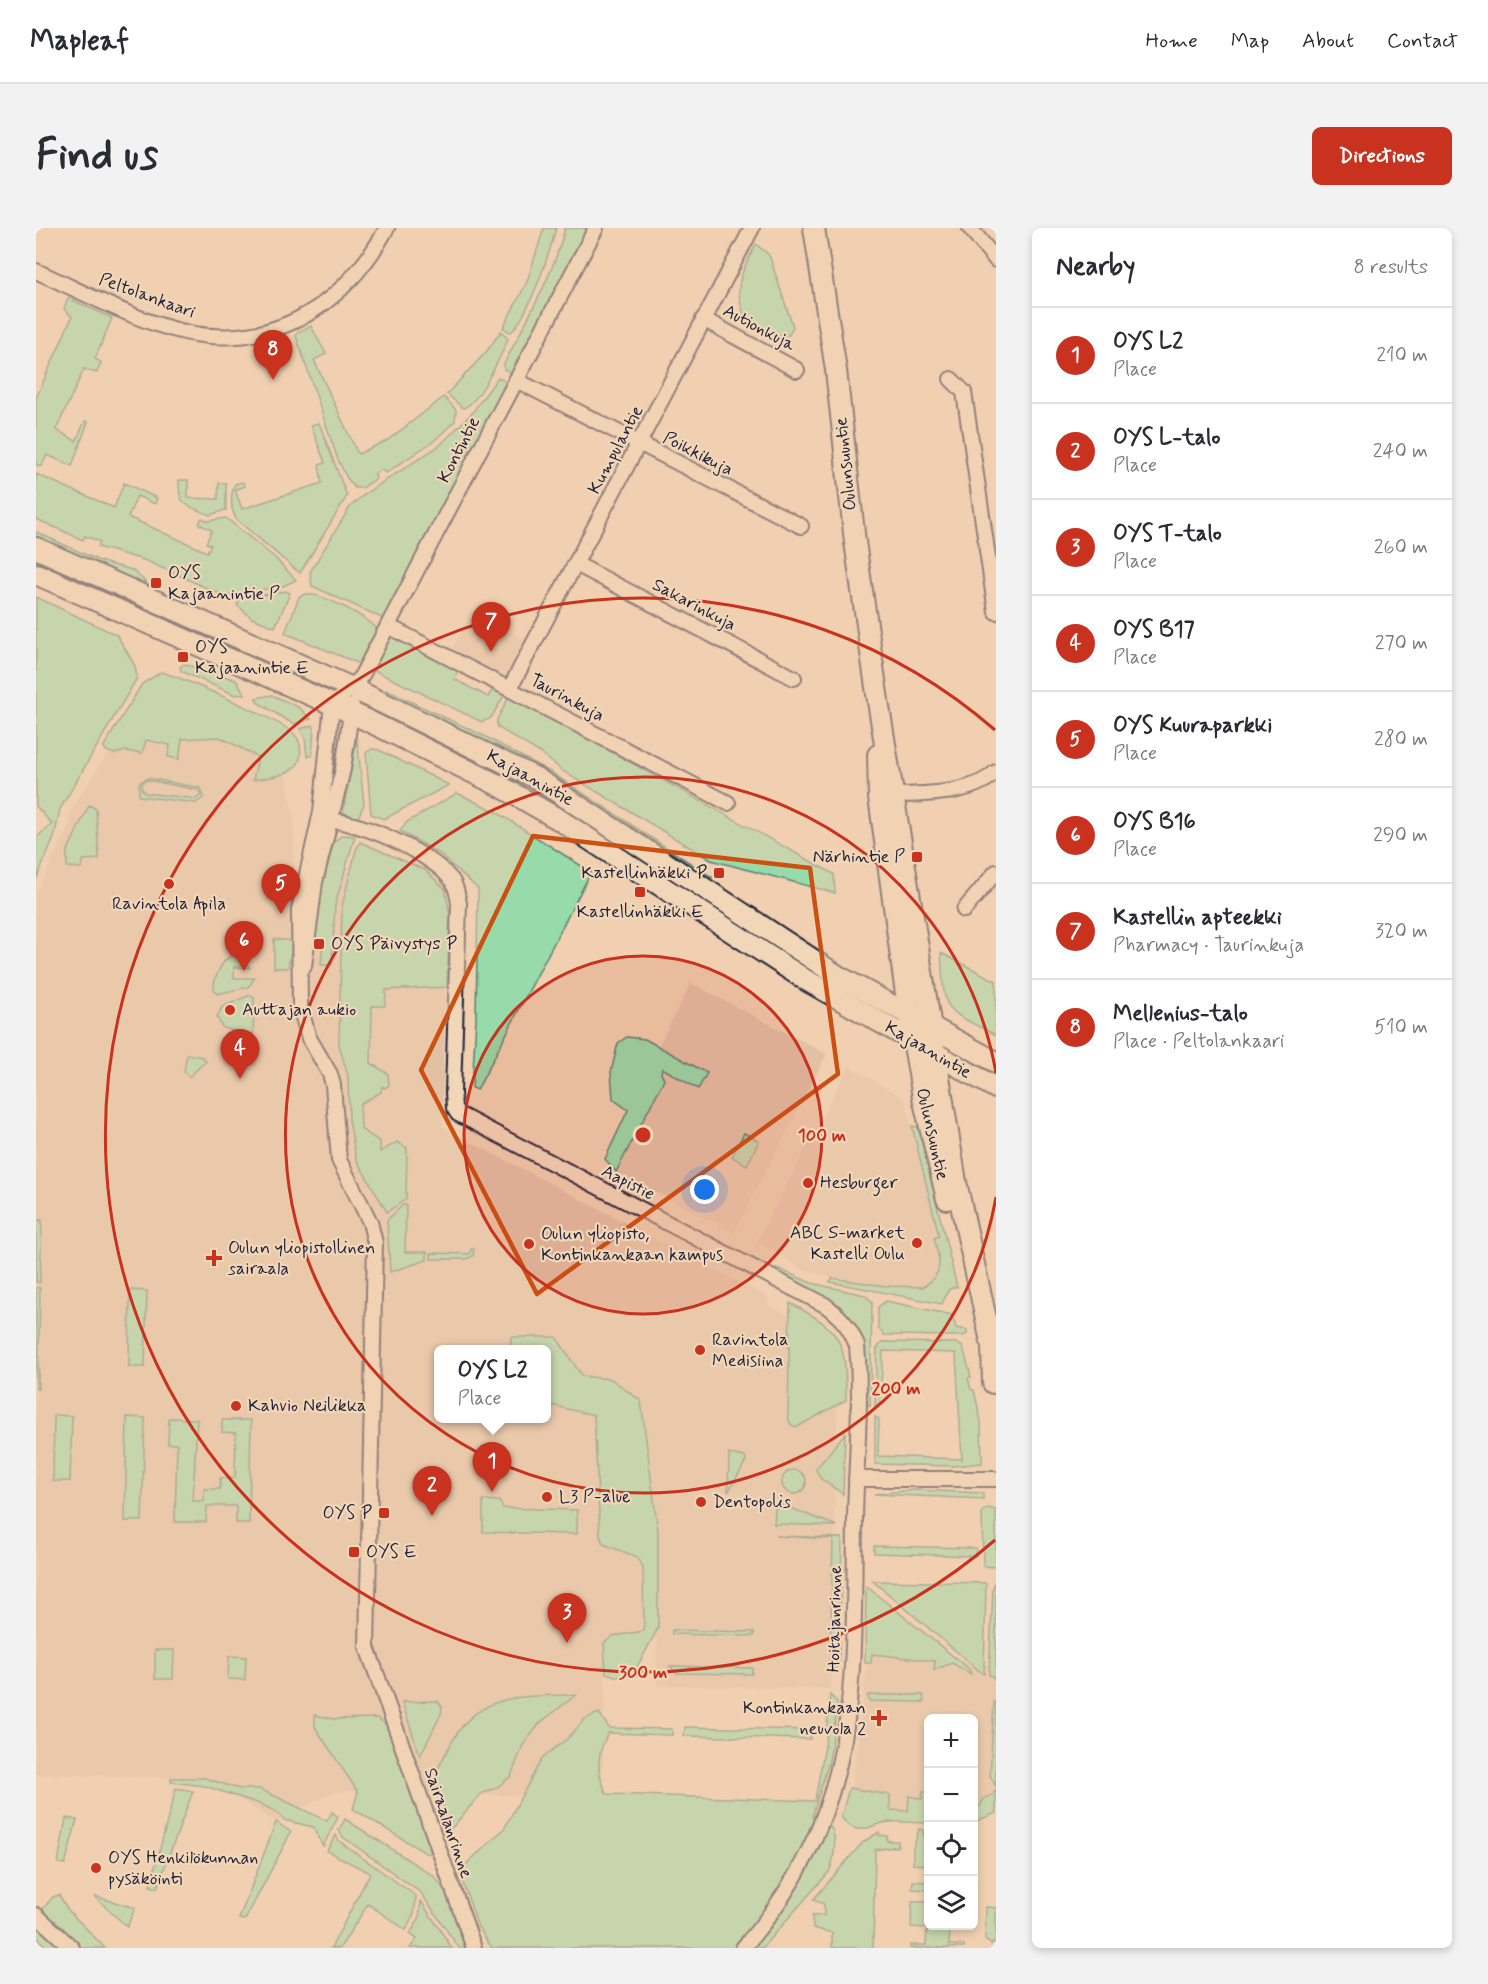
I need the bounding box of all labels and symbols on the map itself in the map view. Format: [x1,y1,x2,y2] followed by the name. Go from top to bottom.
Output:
[96,267,198,325] street label: Peltolankaari
[719,299,799,357] street label: Autionkuja
[254,330,292,380] pin: 8
[583,401,649,499] street label: Kumpulantie
[432,413,486,487] street label: Kontintie
[829,416,863,512] street label: Oulunsuuntie
[659,426,737,482] street label: Poikkikuja
[168,561,280,606] place label: OYS Kajaanintie P
[648,573,740,637] street label: Sakarinkuja
[149,576,163,590] marker: OYS Kajaanintie P
[472,602,510,652] pin: 7
[195,635,309,680] place label: OYS Kajaanintie E
[176,650,190,664] marker: OYS Kajaanintie E
[525,668,609,728] street label: Taurinkuja
[482,744,578,812] street label: Kajaanintie
[813,845,905,869] place label: Närhintie P
[910,850,924,864] marker: Närhintie P
[581,861,707,885] place label: Kastellinhäkki P
[262,864,300,914] pin: 5
[712,866,726,880] marker: Kastellinhäkki P
[162,877,176,891] marker: Ravintola Apila
[633,885,647,899] marker: Kastellinhäkki E
[112,892,226,917] place label: Ravintola Apila
[577,900,704,924] place label: Kastellinhäkki E
[224,922,264,971] pin: 6
[331,932,457,956] place label: OYS Päivystys P
[312,937,326,951] marker: OYS Päivystys P
[242,998,356,1022] place label: Auttajan aukio
[223,1003,237,1017] marker: Auttajan aukio
[880,1016,976,1085] street label: Kajaanintie
[220,1030,260,1079] pin: 4
[910,1086,954,1183] street label: Oulunsuuntie
[798,1124,846,1148] text: 100 m
[633,1125,653,1145] centre of rings
[597,1159,659,1207] street label: Aapistie
[820,1171,898,1197] place label: Hesburger
[690,1175,719,1204] your location
[801,1176,815,1190] marker: Hesburger
[790,1221,905,1266] place label: ABC S-market Kastelli Oulu
[541,1222,723,1267] place label: Oulun yliopisto, Kontinkankaan kampus
[228,1236,375,1281] place label: Oulun yliopistollinen sairaala
[910,1236,924,1250] marker: ABC S-market Kastelli Oulu
[522,1237,536,1251] marker: Oulun yliopisto, Kontinkankaan kampus
[205,1249,223,1267] marker: Oulun yliopistollinen sairaala
[712,1328,789,1373] place label: Ravintola Medisiina
[693,1343,707,1357] marker: Ravintola Medisiina
[871,1377,921,1401] text: 200 m
[248,1394,366,1418] place label: Kahvio Neilikka
[229,1399,243,1413] marker: Kahvio Neilikka
[472,1442,512,1492] pin: 1
[412,1466,452,1516] pin: 2
[559,1485,630,1509] place label: L3 P-alue
[540,1490,554,1504] marker: L3 P-alue
[713,1490,791,1514] place label: Dentopolis
[694,1495,708,1509] marker: Dentopolis
[322,1501,372,1525] place label: OYS P
[377,1506,391,1520] marker: OYS P
[366,1540,417,1564] place label: OYS E
[347,1545,361,1559] marker: OYS E
[822,1565,848,1673] street label: Hoitajanrinne
[548,1594,586,1643] pin: 3
[619,1661,667,1685] text: 300 m
[743,1696,866,1741] place label: Kontinkankaan neuvola 2
[870,1709,888,1727] marker: Kontinkankaan neuvola 2
[418,1765,478,1882] street label: Sairaalanrinne
[108,1846,258,1891] place label: OYS Henkilökunnan pysäköinti
[89,1861,103,1875] marker: OYS Henkilökunnan pysäköinti

